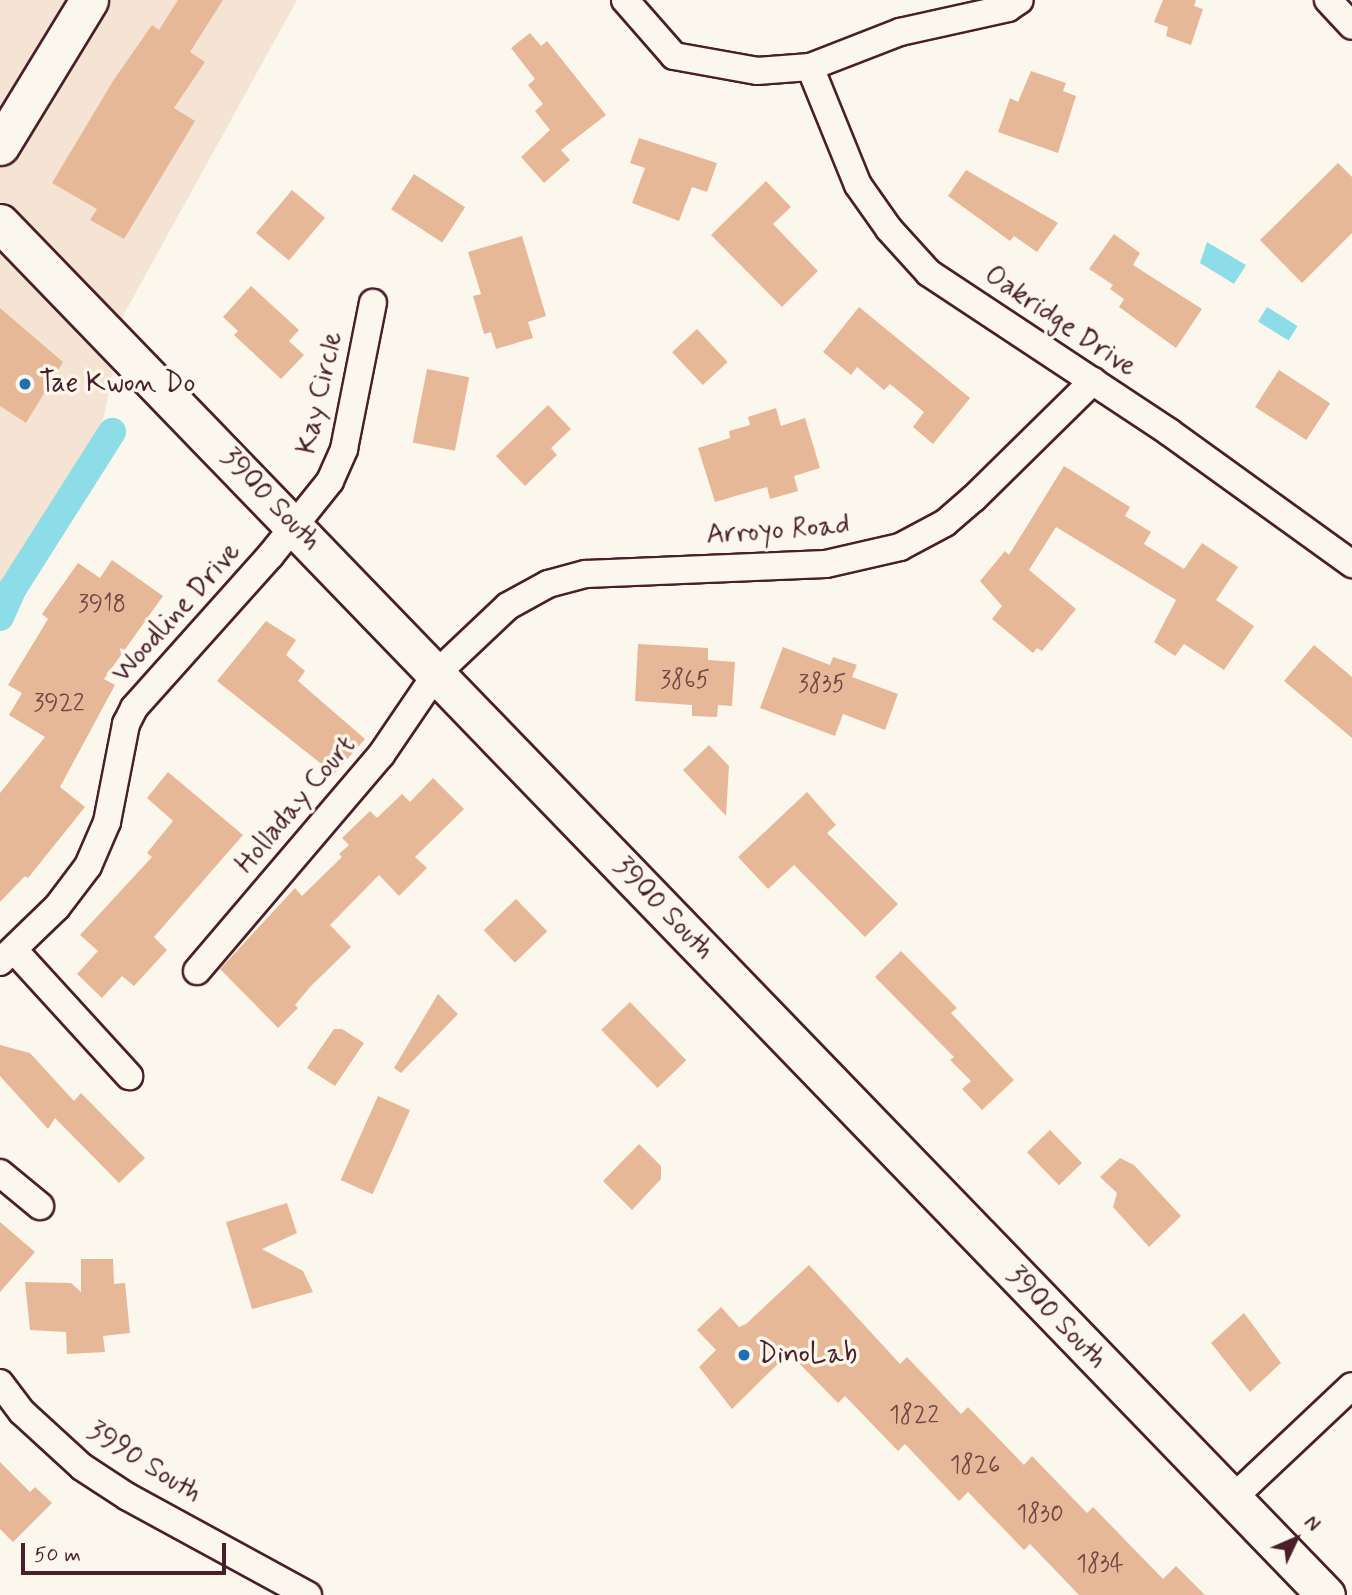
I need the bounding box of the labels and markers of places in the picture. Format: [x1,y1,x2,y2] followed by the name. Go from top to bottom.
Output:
[39,367,197,401] place label: Tae Kwon Do
[17,376,33,392] marker: Tae Kwon Do
[758,1338,857,1372] place label: DinoLab
[736,1347,752,1363] marker: DinoLab

